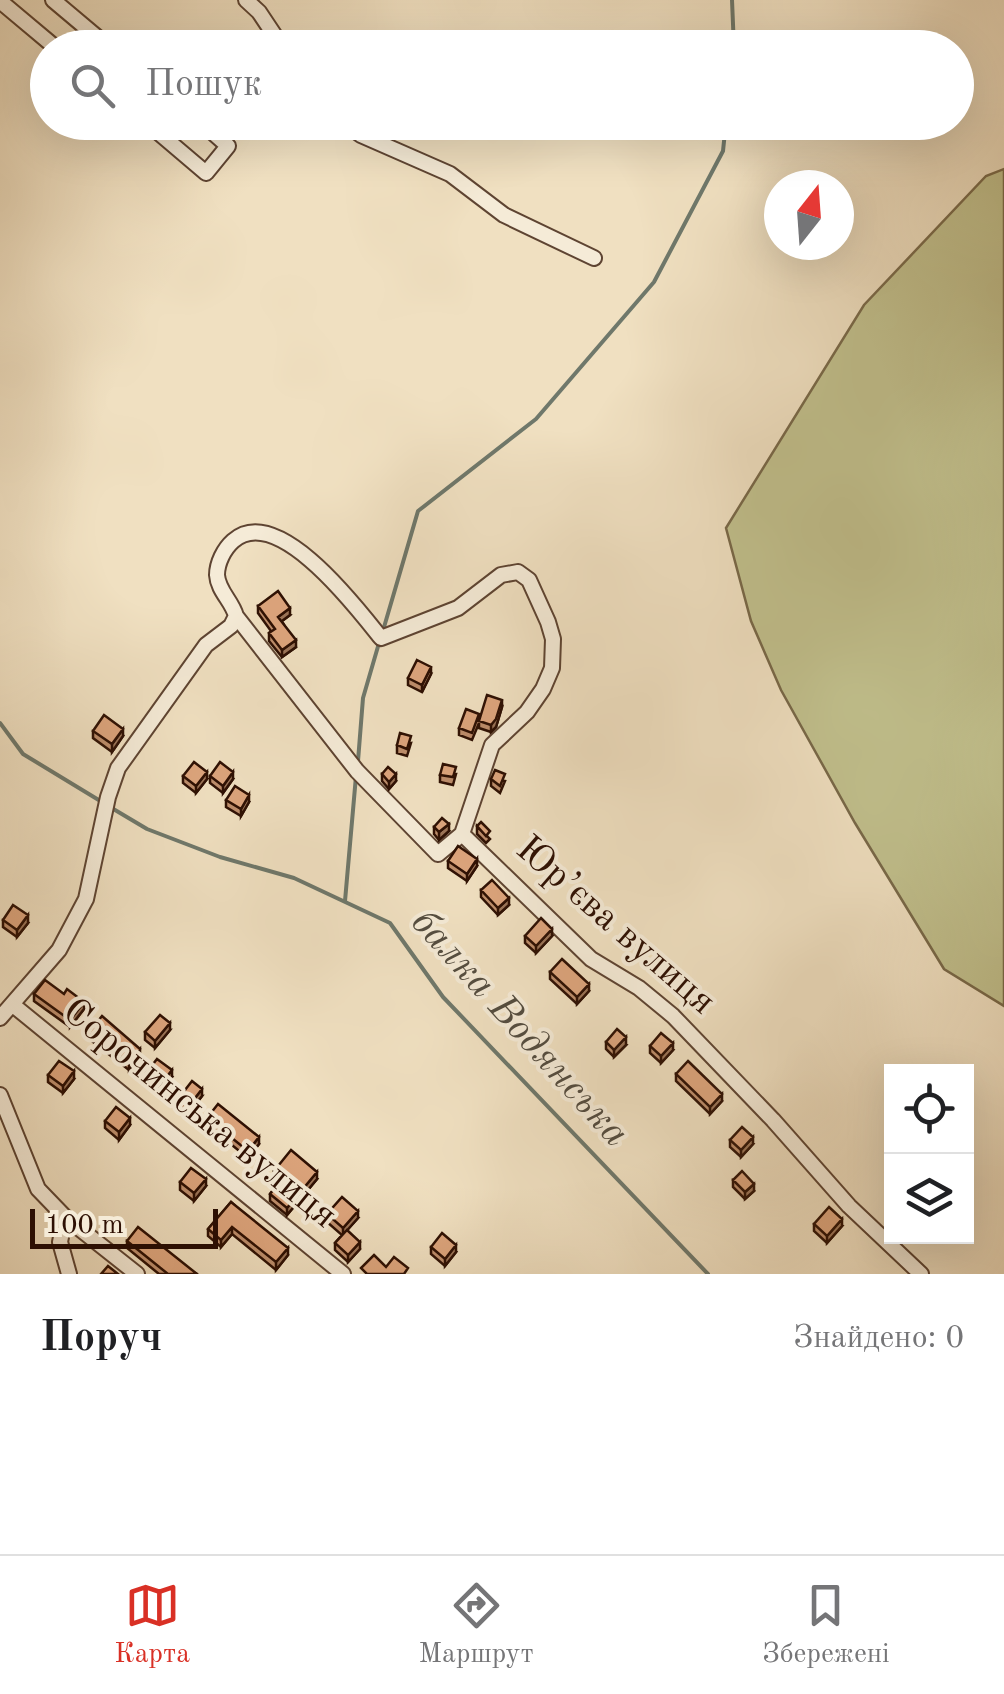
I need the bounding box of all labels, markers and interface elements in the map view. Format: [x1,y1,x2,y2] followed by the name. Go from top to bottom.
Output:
[30,30,974,140] search box
[65,58,120,113] icon: search
[145,66,262,104] text: Пошук
[764,170,854,260] north arrow
[508,830,722,1022] street label: Юр’єва вулиця
[402,903,636,1155] water label: балка Водянська
[55,992,343,1236] street label: Сорочинська вулиця
[884,1064,974,1244] map controls
[884,1064,974,1154] button: locate
[884,1154,974,1244] button: layers
[30,1204,218,1248] scale bar
[45,1212,124,1240] text: 100 m
[40,1318,162,1360] text: Поруч
[793,1323,964,1355] text: Знайдено: 0
[114,1578,190,1673] tab: Карта
[419,1578,534,1673] tab: Маршрут
[762,1578,890,1673] tab: Збережені

